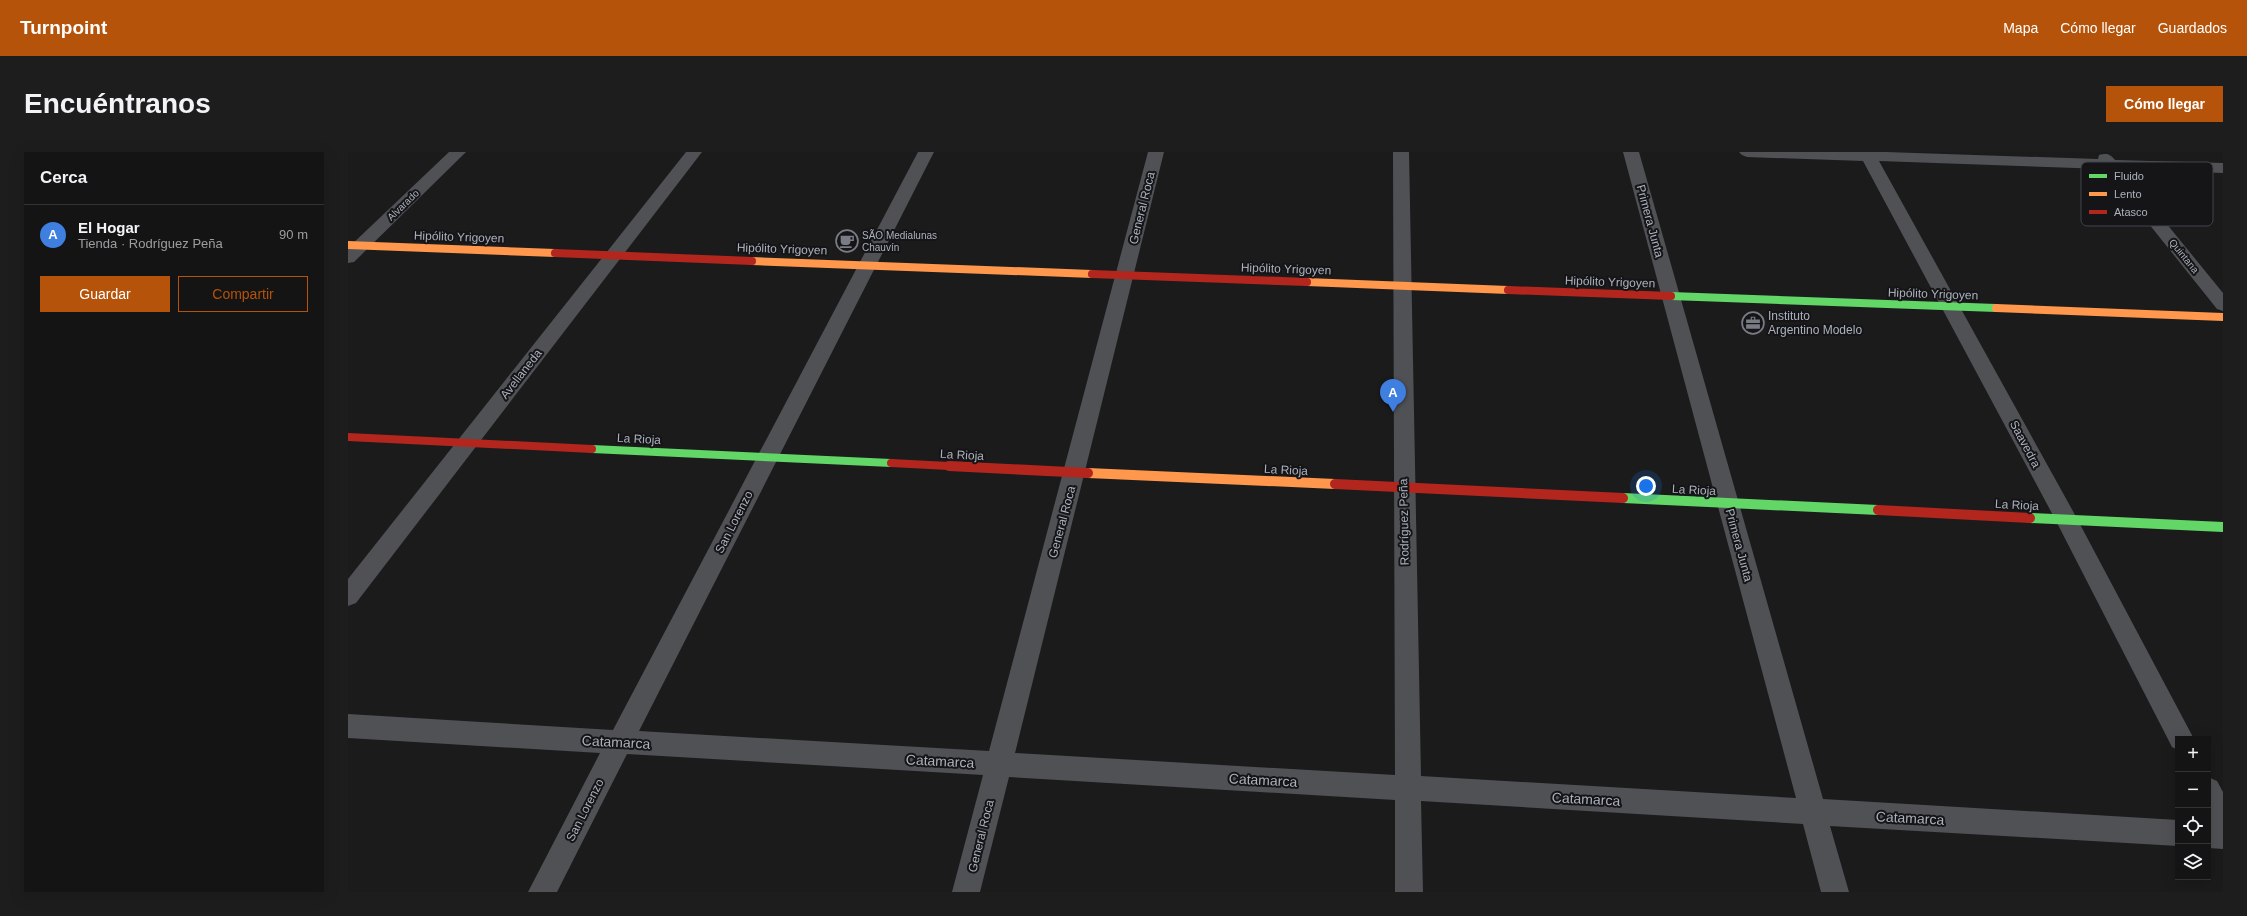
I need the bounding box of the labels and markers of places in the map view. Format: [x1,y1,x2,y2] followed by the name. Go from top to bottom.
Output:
[834,228,860,254] cafe icon: SÃO Medialunas Chauvín
[862,229,937,253] place label: SÃO Medialunas Chauvín
[1768,309,1862,337] place label: Instituto Argentino Modelo
[1740,310,1766,336] office icon: Instituto Argentino Modelo
[1380,379,1406,412] pin: A

